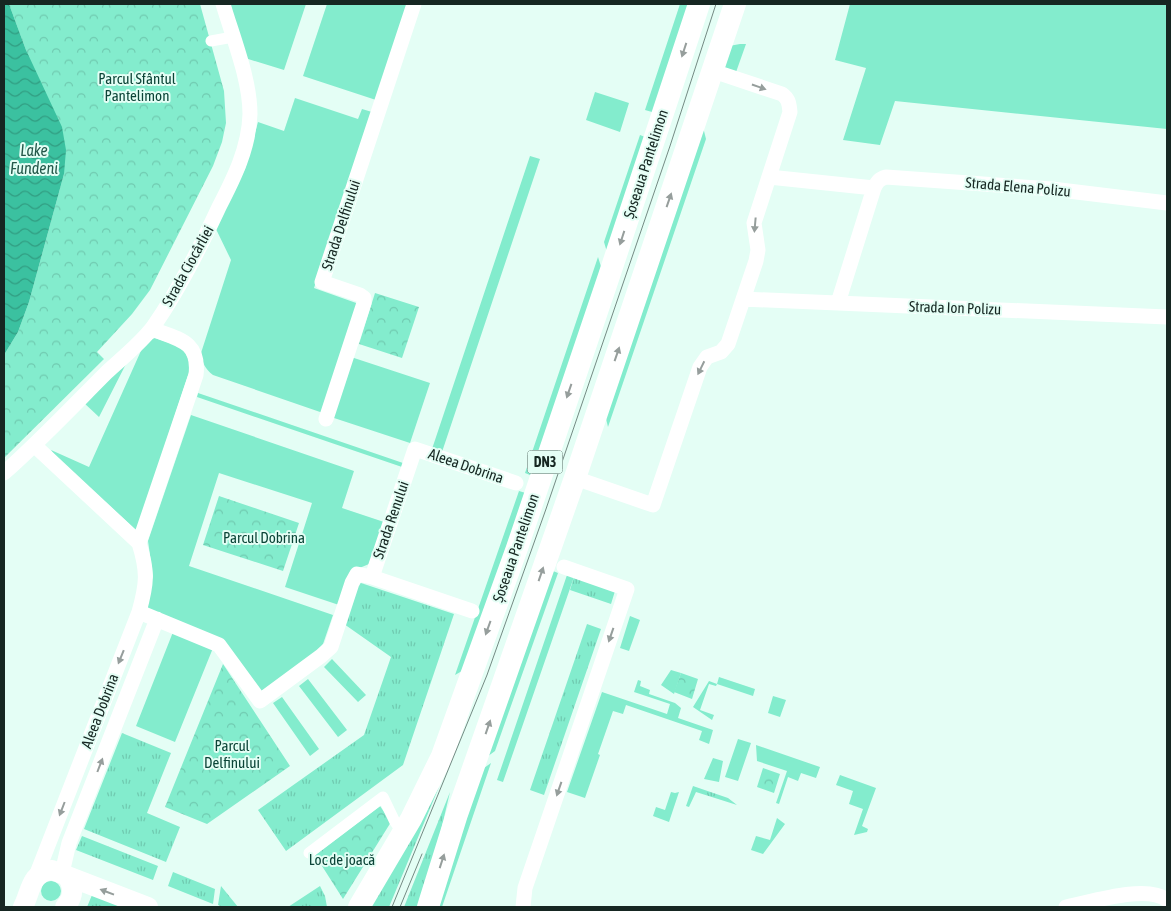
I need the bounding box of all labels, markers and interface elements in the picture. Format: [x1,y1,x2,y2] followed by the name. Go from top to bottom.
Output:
[680,43,687,58] one-way arrow
[98,70,176,104] park label: Parcul Sfântul Pantelimon
[752,83,767,91] one-way arrow
[620,107,671,220] street label: Șoseaua Pantelimon
[10,141,58,177] water label: Lake Fundeni
[965,173,1071,200] street label: Strada Elena Polizu
[318,178,363,272] street label: Strada Delfinului
[665,192,673,207] one-way arrow
[751,217,759,233] one-way arrow
[158,222,217,309] street label: Strada Ciocârliei
[618,230,625,245] one-way arrow
[909,297,1001,318] street label: Strada Ion Polizu
[613,346,621,361] one-way arrow
[697,360,705,375] one-way arrow
[565,384,573,399] one-way arrow
[426,445,506,486] street label: Aleea Dobrina
[528,451,562,474] road number: DN3
[369,479,412,561] street label: Strada Renului
[489,491,542,604] street label: Șoseaua Pantelimon
[223,529,305,546] park label: Parcul Dobrina
[537,566,545,581] one-way arrow
[484,621,492,636] one-way arrow
[607,628,615,643] one-way arrow
[117,650,125,665] one-way arrow
[78,671,122,750] street label: Aleea Dobrina
[484,720,492,735] one-way arrow
[204,737,260,771] park label: Parcul Delfinului
[97,758,104,773] one-way arrow
[554,781,562,796] one-way arrow
[58,801,65,816] one-way arrow
[309,851,375,868] park label: Loc de joacă
[439,853,447,868] one-way arrow
[99,888,114,896] one-way arrow

